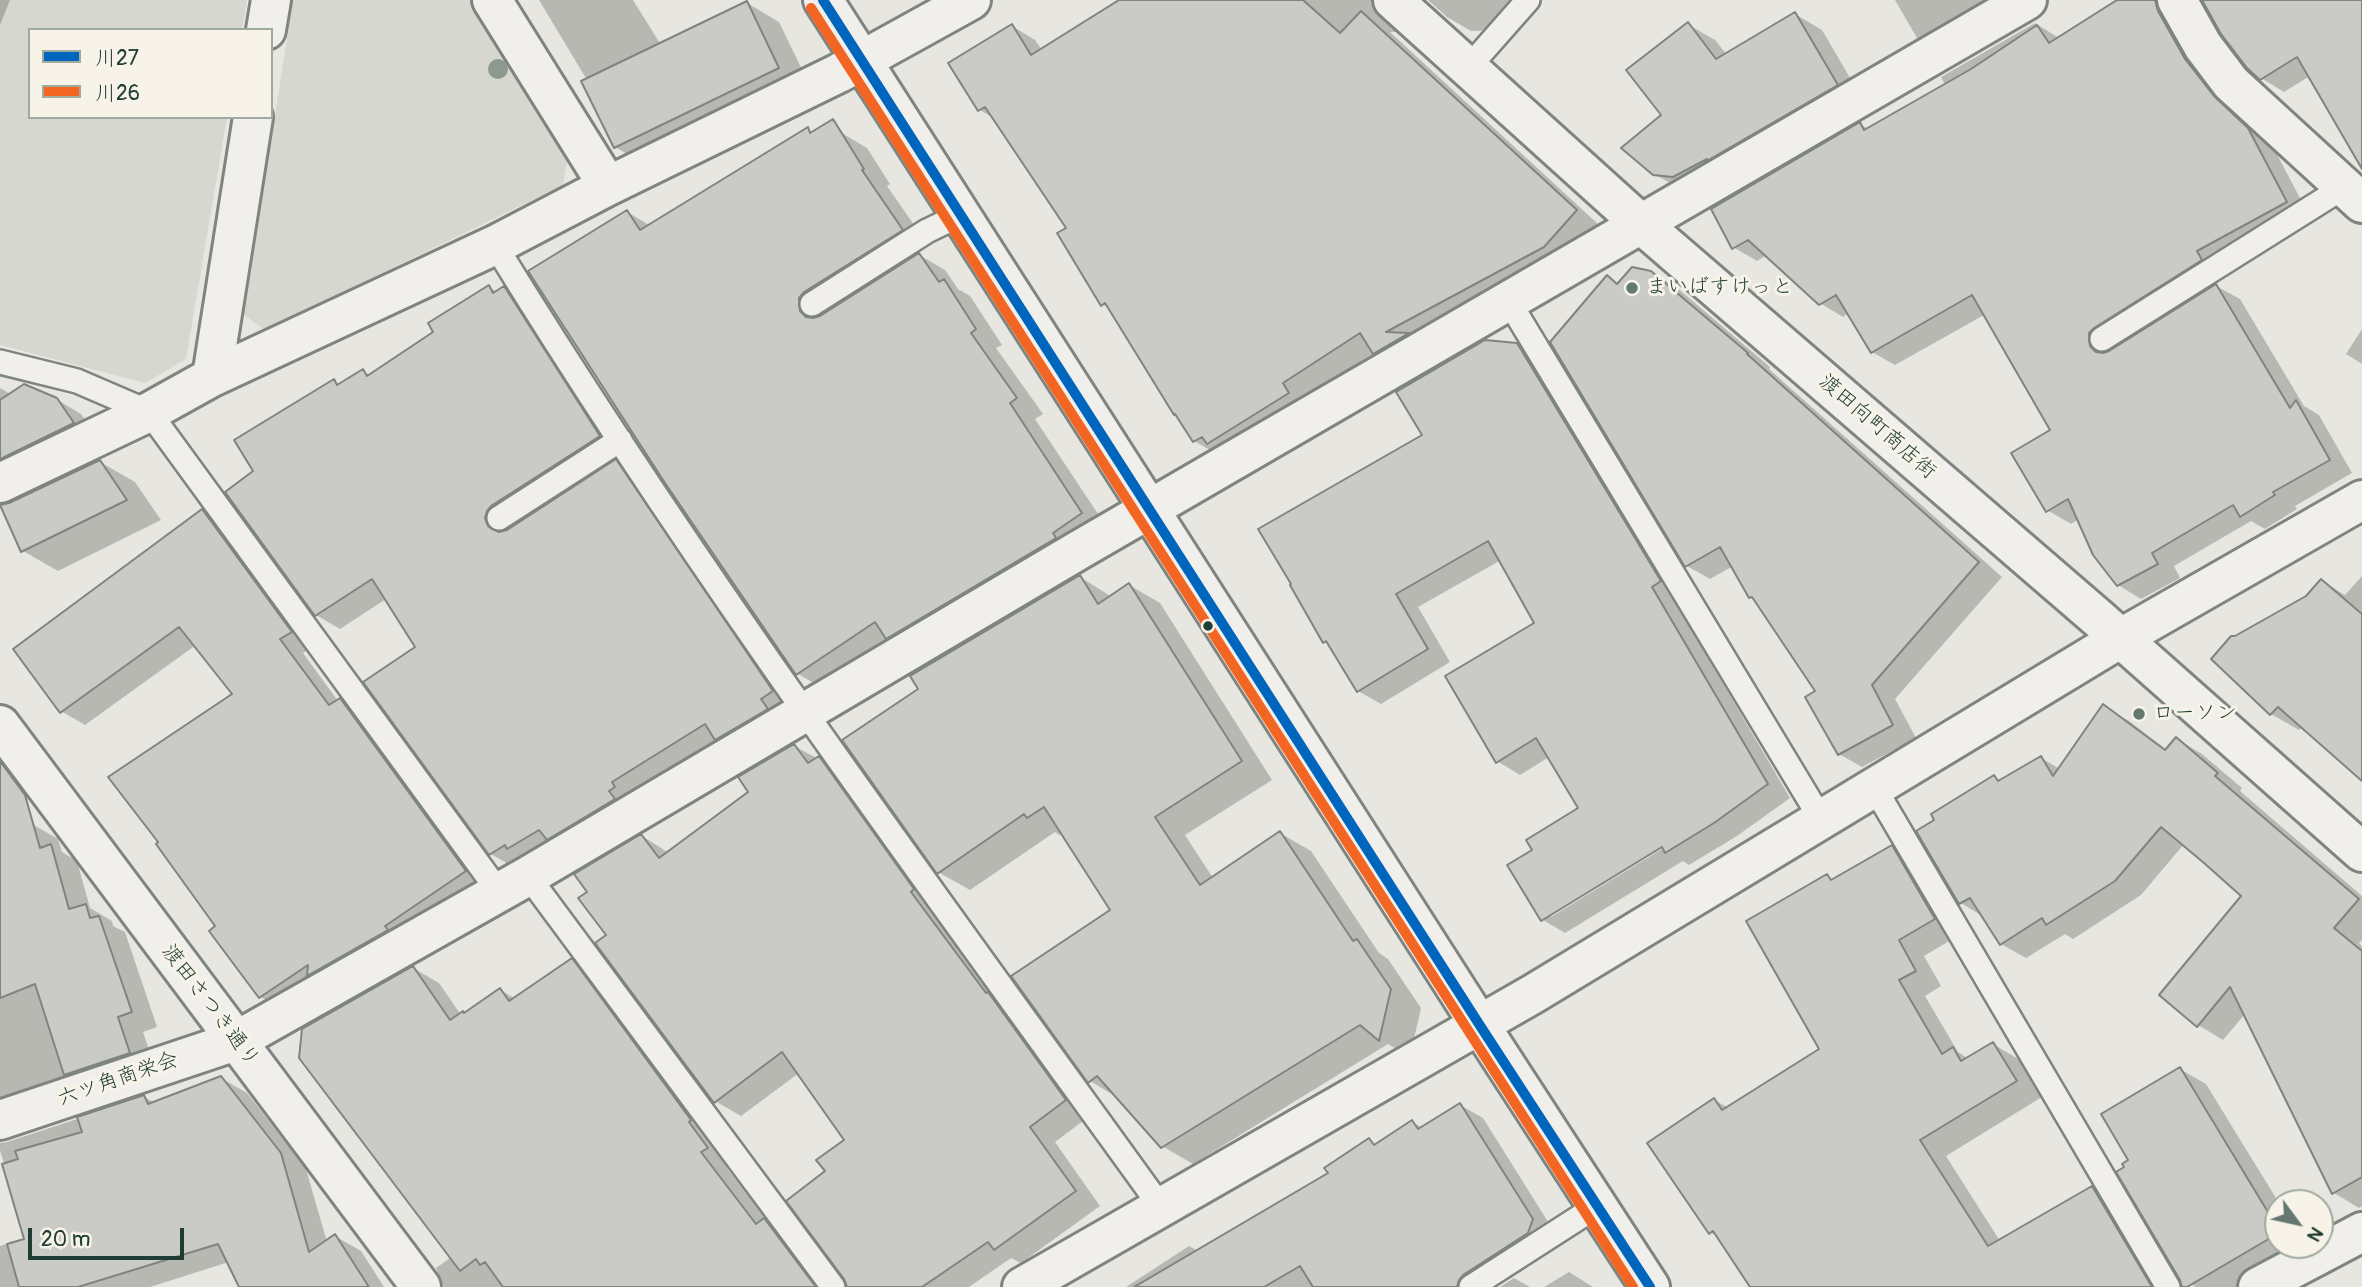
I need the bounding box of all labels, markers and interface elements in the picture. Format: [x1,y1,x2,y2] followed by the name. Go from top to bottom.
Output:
[28,28,273,119] legend
[95,45,139,72] text: 川27
[95,80,140,107] text: 川26
[1646,275,1793,301] place label: まいばすけっと
[1624,280,1640,296] marker: まいばすけっと
[1813,369,1941,485] street label: 渡田向町商店街
[1201,619,1215,633] unlabelled marker
[2153,701,2237,727] place label: ローソン
[2131,706,2147,722] marker: ローソン
[156,940,264,1072] street label: 渡田さつき通り
[54,1048,182,1112] street label: 六ツ角商栄会
[2264,1189,2334,1259] north arrow
[32,1214,187,1258] scale bar
[2301,1222,2329,1246] text: N
[41,1226,90,1253] text: 20 m

